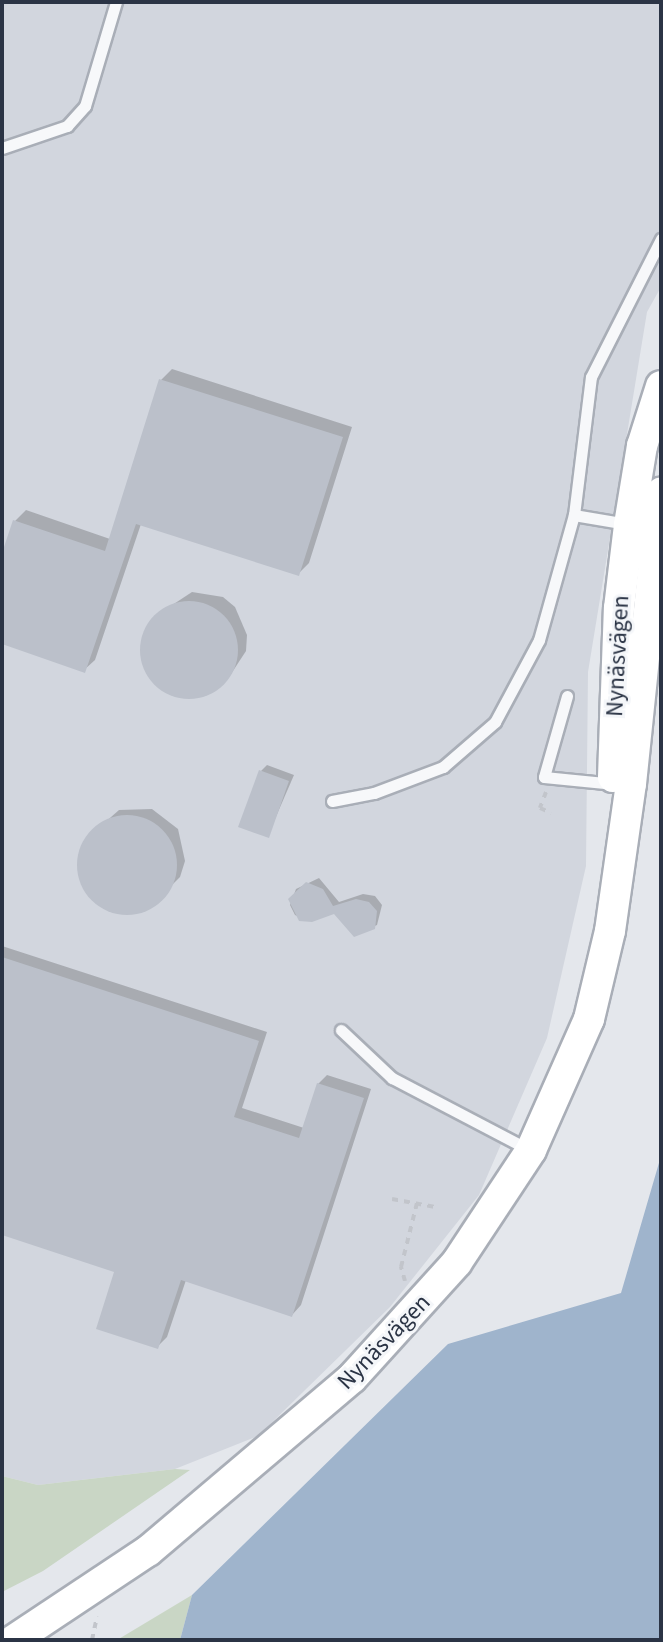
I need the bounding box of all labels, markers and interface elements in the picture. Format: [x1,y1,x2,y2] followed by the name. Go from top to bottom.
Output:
[600,595,636,717] street label: Nynäsvägen
[331,1288,437,1396] street label: Nynäsvägen

